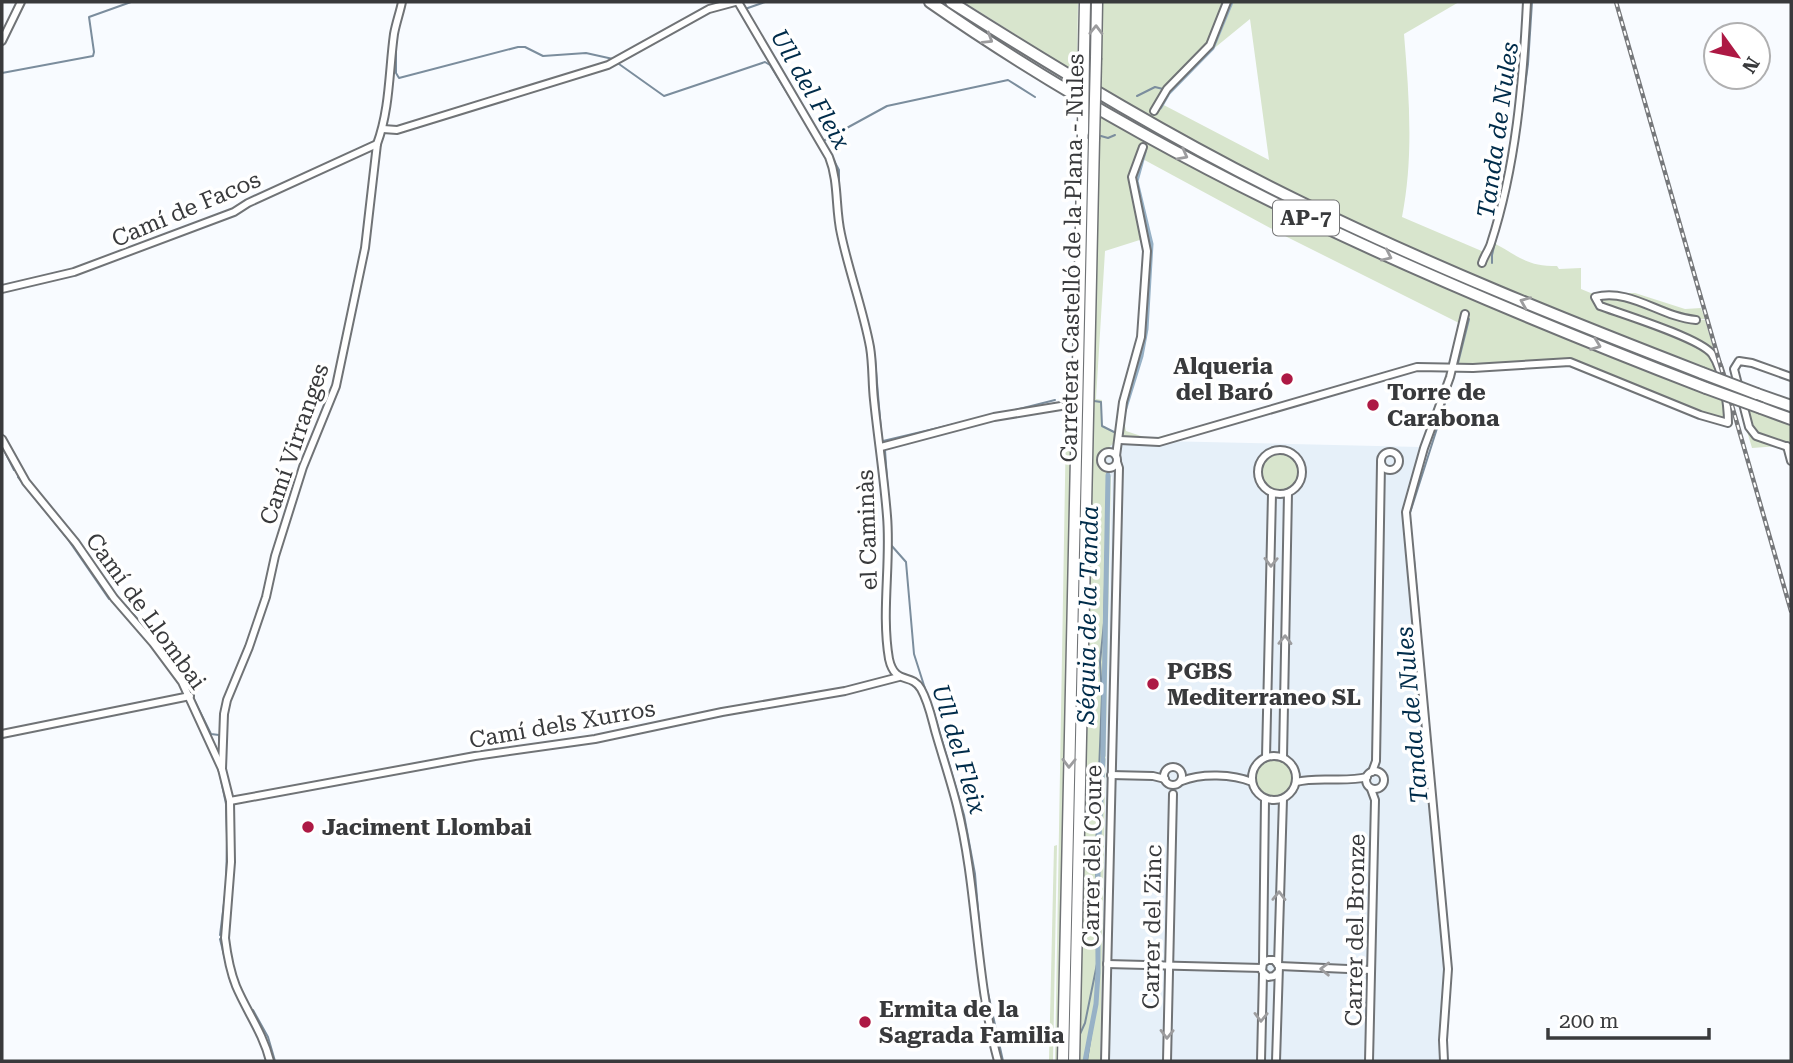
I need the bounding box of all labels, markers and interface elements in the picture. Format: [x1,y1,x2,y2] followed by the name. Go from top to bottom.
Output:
[1702,21,1772,91] north arrow
[764,24,856,154] water label: Ull del Fleix
[1089,24,1104,35] one-way arrow
[980,30,993,43] one-way arrow
[1472,40,1524,220] water label: Tanda de Nules
[1055,53,1090,463] street label: Carretera Castelló de la Plana - Nules
[1737,53,1764,78] text: N
[1176,147,1188,160] one-way arrow
[108,166,265,253] street label: Camí de Facos
[1273,200,1339,235] road number: AP-7
[1380,248,1392,262] one-way arrow
[1519,297,1531,311] one-way arrow
[1589,337,1601,351] one-way arrow
[1173,353,1273,406] place label: Alqueria del Baró
[254,360,335,528] street label: Camí Virranges
[1279,371,1295,387] marker: Alqueria del Baró
[1387,379,1500,432] place label: Torre de Carabona
[1365,397,1381,413] marker: Torre de Carabona
[852,469,883,591] street label: el Caminàs
[1072,505,1104,726] water label: Séquia de la Tanda
[80,528,211,695] street label: Camí de Llombai
[1263,557,1279,568] one-way arrow
[1390,625,1434,805] water label: Tanda de Nules
[1277,635,1292,646] one-way arrow
[1167,658,1361,711] place label: PGBS Mediterraneo SL
[1145,676,1161,692] marker: PGBS Mediterraneo SL
[926,681,992,817] water label: Ull del Fleix
[467,695,657,754] street label: Camí dels Xurros
[1062,758,1077,769] one-way arrow
[1077,765,1108,947] street label: Carrer del Coure
[322,814,532,841] place label: Jaciment Llombai
[300,819,316,835] marker: Jaciment Llombai
[1340,833,1371,1027] street label: Carrer del Bronze
[1138,844,1167,1010] street label: Carrer del Zinc
[1271,891,1287,901] one-way arrow
[1319,961,1330,977] one-way arrow
[879,996,1065,1049] place label: Ermita de la Sagrada Familia
[1548,996,1709,1040] scale bar
[1559,1009,1619,1033] text: 200 m
[1254,1012,1269,1023] one-way arrow
[857,1014,873,1030] marker: Ermita de la Sagrada Familia
[1160,1029,1175,1040] one-way arrow

